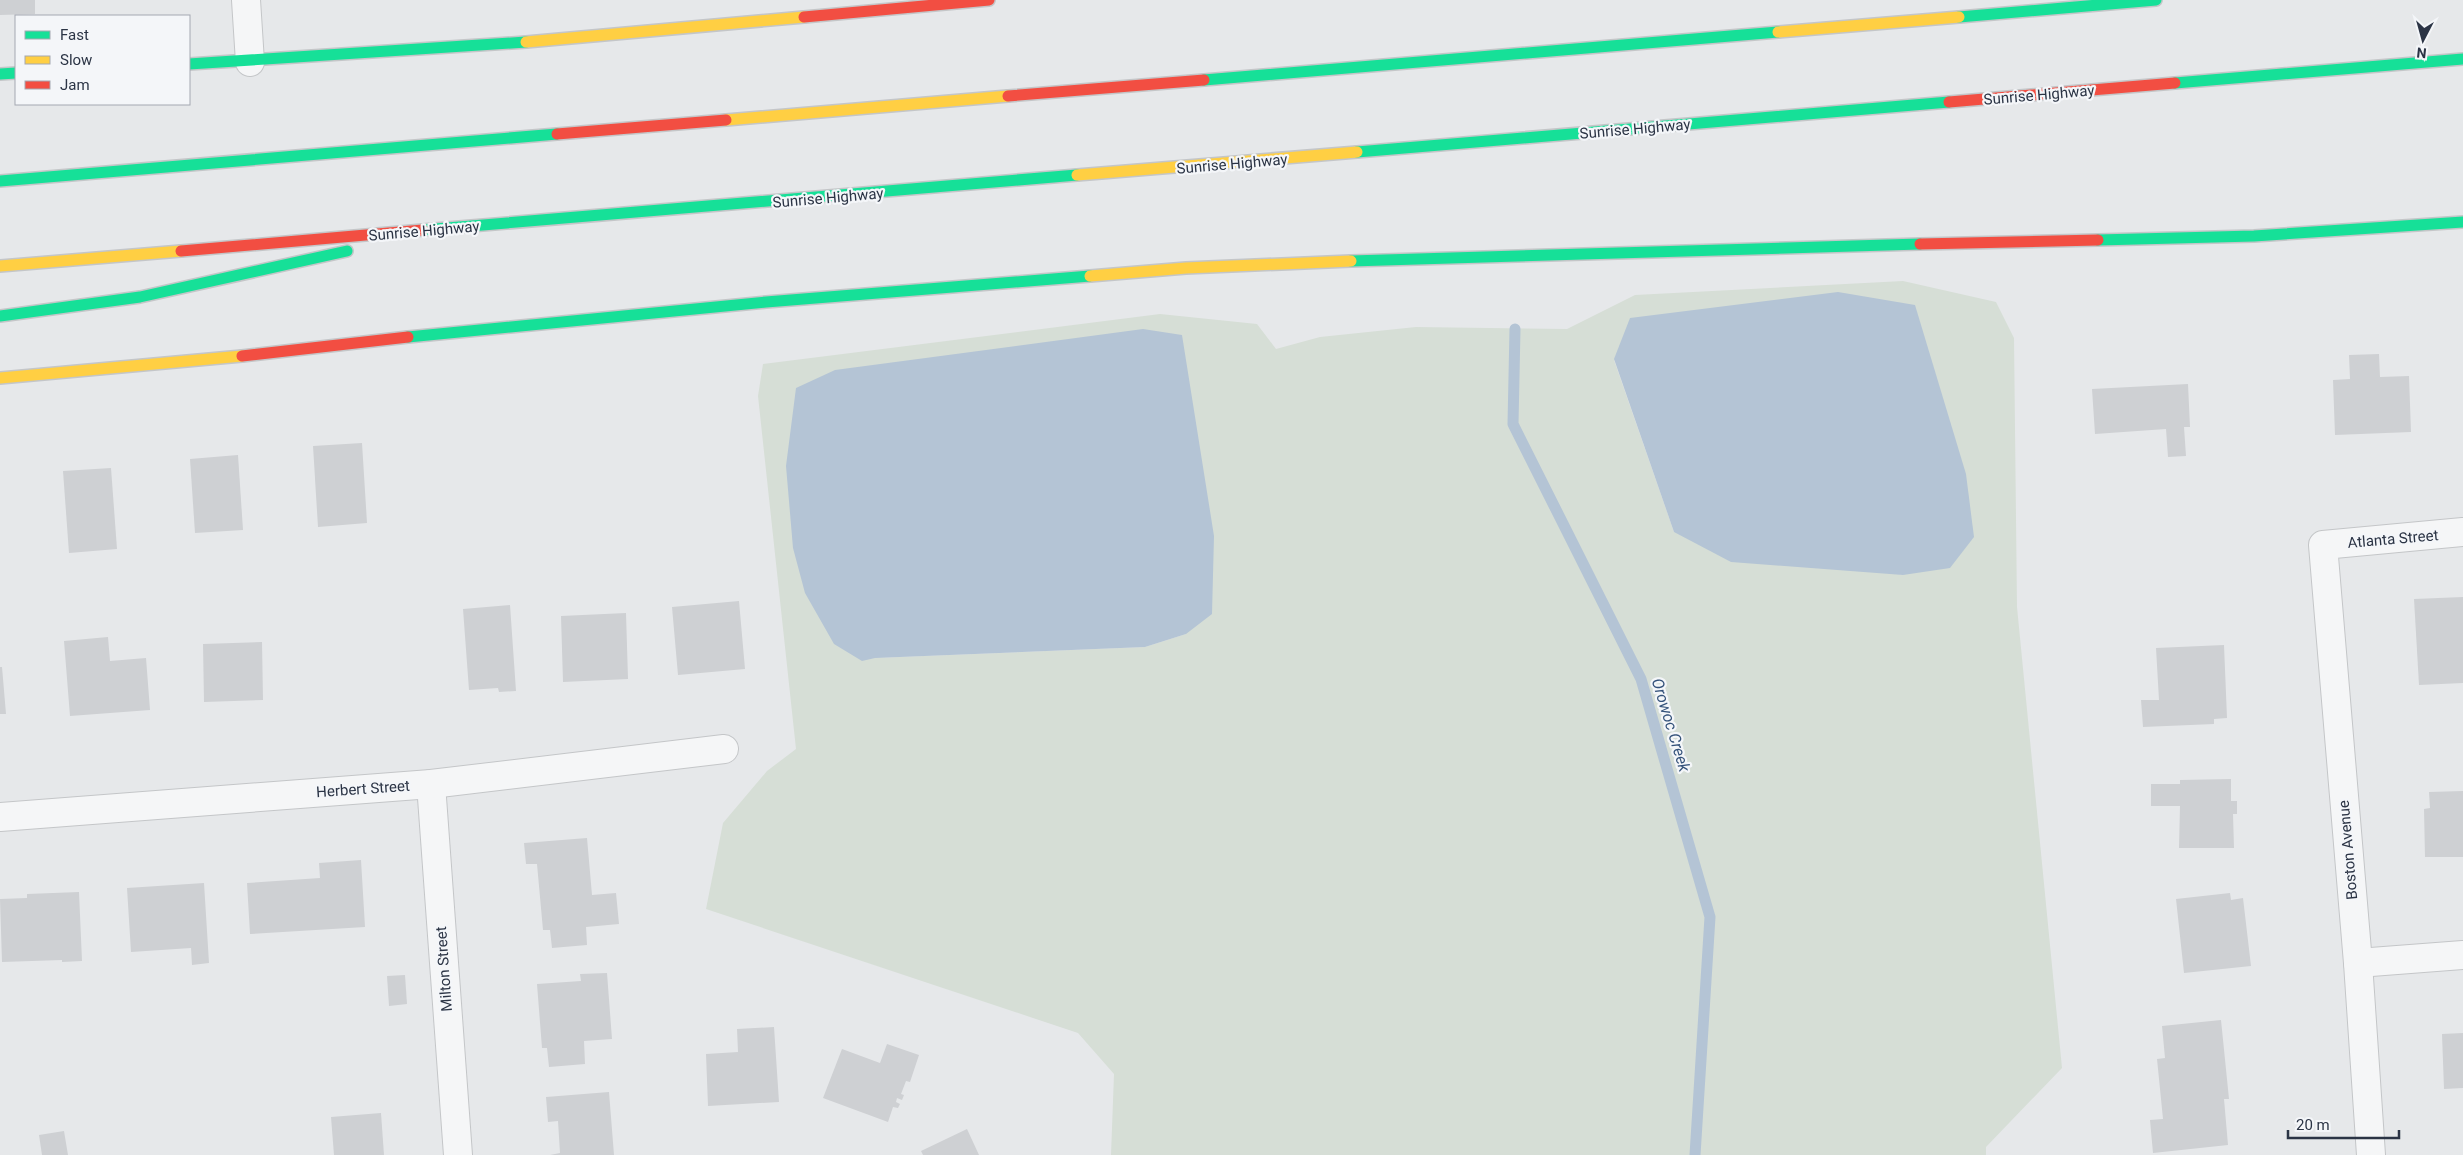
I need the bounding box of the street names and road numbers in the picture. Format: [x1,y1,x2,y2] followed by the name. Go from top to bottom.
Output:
[1983,81,2095,109] street label: Sunrise Highway
[1579,115,1691,143] street label: Sunrise Highway
[1176,150,1288,178] street label: Sunrise Highway
[772,184,884,212] street label: Sunrise Highway
[368,217,480,245] street label: Sunrise Highway
[2347,526,2439,552] street label: Atlanta Street
[316,777,410,801] street label: Herbert Street
[2335,799,2361,901] street label: Boston Avenue
[432,926,456,1012] street label: Milton Street

